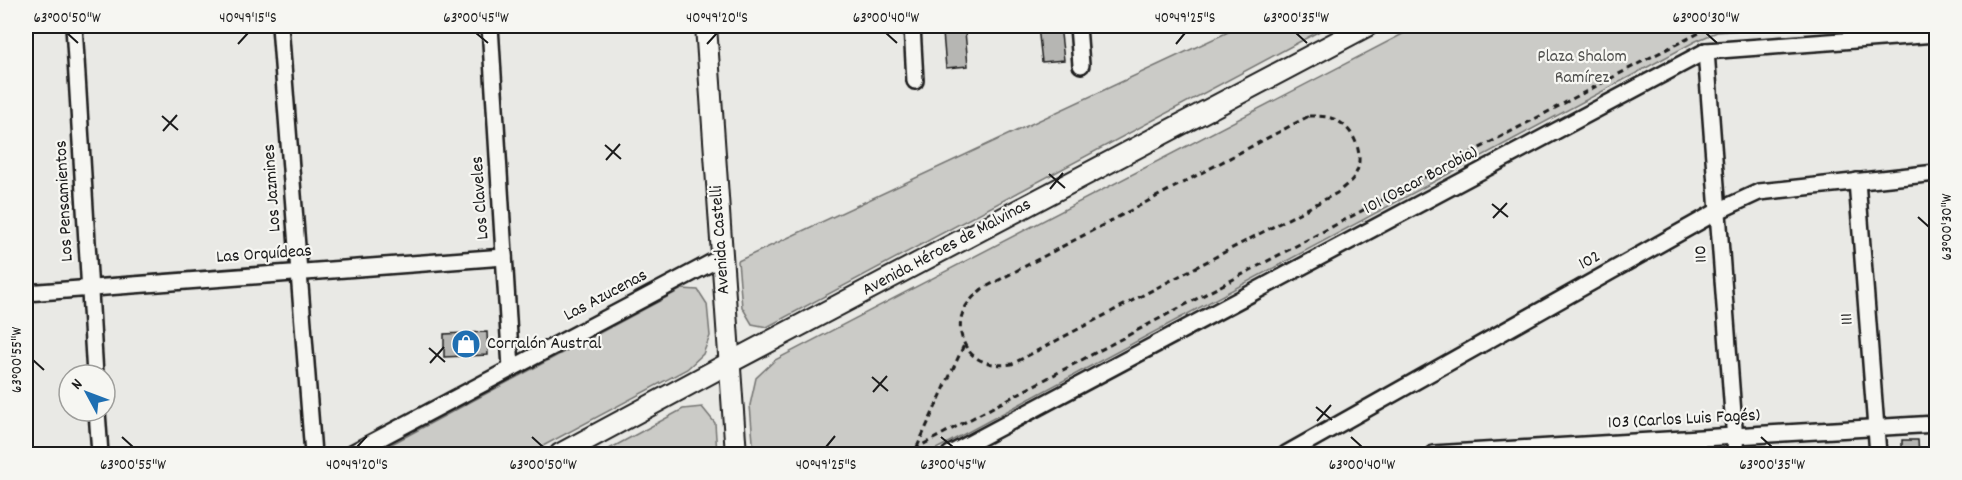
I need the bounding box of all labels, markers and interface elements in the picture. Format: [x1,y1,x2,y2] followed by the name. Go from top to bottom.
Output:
[33,8,101,30] text: 63°00'50"W
[219,8,277,30] text: 40°49'15"S
[443,8,509,30] text: 63°00'45"W
[686,8,748,30] text: 40°49'20"S
[853,8,920,30] text: 63°00'40"W
[1155,8,1215,30] text: 40°49'25"S
[1263,8,1329,30] text: 63°00'35"W
[1673,8,1740,30] text: 63°00'30"W
[1537,45,1627,91] park label: Plaza Shalom Ramírez
[49,140,81,262] street label: Los Pensamientos
[1360,140,1482,222] street label: 101 (Oscar Borobia)
[257,143,289,233] street label: Los Jazmines
[466,155,496,241] street label: Los Claveles
[705,185,737,295] street label: Avenida Castelli
[858,193,1036,303] street label: Avenida Héroes de Malvinas
[1937,193,1959,260] text: 63°00'30"W
[215,239,313,271] street label: Las Orquídeas
[1689,244,1715,264] street label: 110
[1574,245,1606,277] street label: 102
[560,264,652,328] street label: Las Azucenas
[1835,312,1861,326] street label: 111
[7,327,29,393] text: 63°00'55"W
[450,328,482,360] shop icon: Corralón Austral
[487,332,602,357] place label: Corralón Austral
[57,363,117,423] north arrow
[66,374,89,395] text: N
[1607,404,1761,436] street label: 103 (Carlos Luis Fagés)
[100,455,166,477] text: 63°00'55"W
[326,455,388,477] text: 40°49'20"S
[509,455,577,477] text: 63°00'50"W
[796,455,856,477] text: 40°49'25"S
[920,455,986,477] text: 63°00'45"W
[1329,455,1396,477] text: 63°00'40"W
[1739,455,1805,477] text: 63°00'35"W

